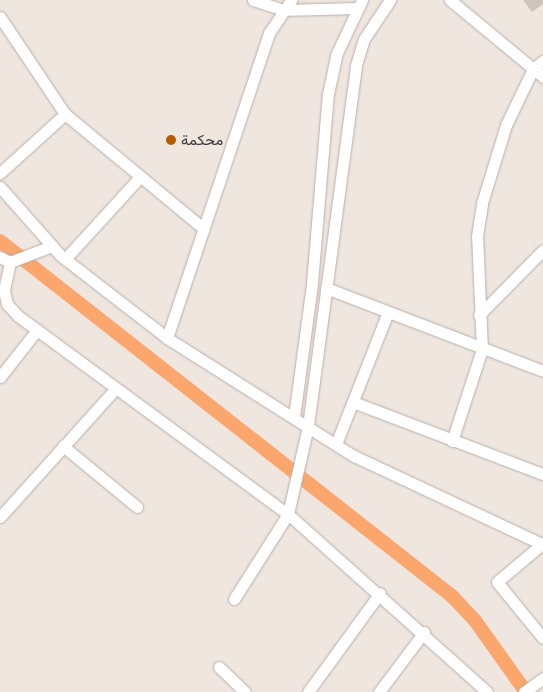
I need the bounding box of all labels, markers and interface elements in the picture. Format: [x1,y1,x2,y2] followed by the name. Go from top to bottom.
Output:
[181,131,223,149] place label: محكمة
[165,134,177,146] marker: محكمة

